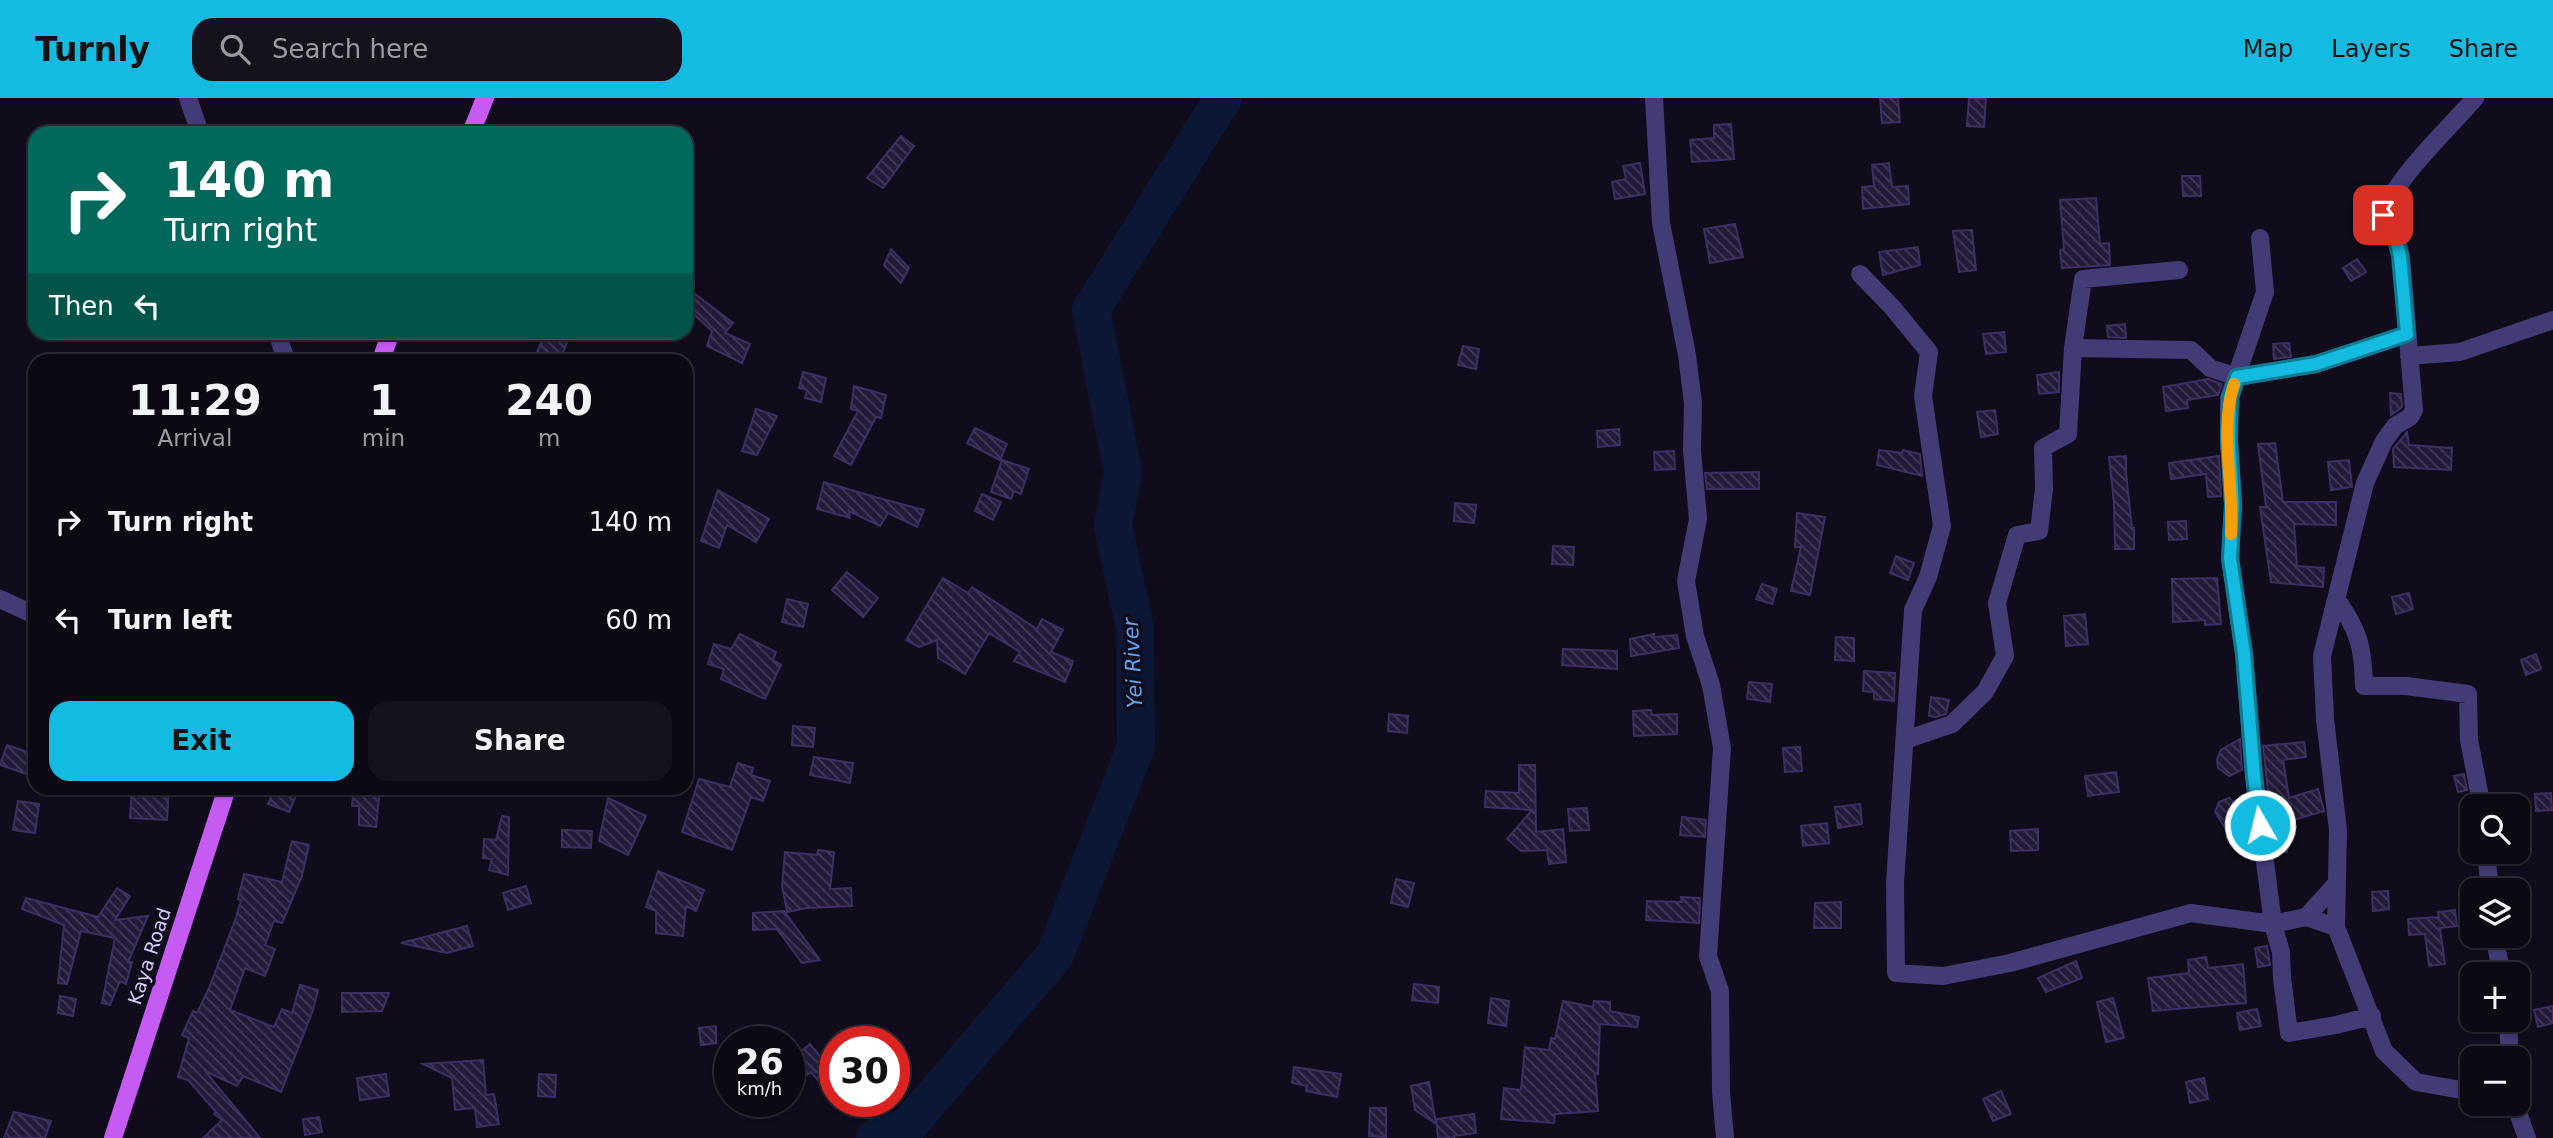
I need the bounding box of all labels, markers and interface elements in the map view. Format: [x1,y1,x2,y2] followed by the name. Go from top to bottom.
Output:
[192,18,682,81] search box
[35,30,150,69] text: Turnly
[216,30,254,68] icon: search
[272,34,428,64] text: Search here
[2243,35,2293,63] text: Map
[2331,35,2411,63] text: Layers
[2449,35,2518,63] text: Share
[164,152,334,209] text: 140 m
[49,154,140,245] icon: right
[2353,185,2413,245] pin
[2364,196,2402,234] icon: arrive
[164,211,317,249] text: Turn right
[128,287,166,325] icon: left
[49,291,114,321] text: Then
[128,376,262,425] text: 11:29
[369,376,398,425] text: 1
[505,376,593,425] text: 240
[158,425,232,451] text: Arrival
[362,425,405,451] text: min
[538,425,560,451] text: m
[49,503,87,541] icon: right
[108,507,253,537] text: Turn right
[589,507,672,537] text: 140 m
[49,601,87,639] icon: left
[108,605,232,635] text: Turn left
[605,605,672,635] text: 60 m
[1119,616,1147,709] water label: Yei River
[49,701,354,781] button: Exit
[368,701,672,781] button: Share
[2223,788,2297,862] position arrow
[2460,794,2530,1116] map controls
[2460,794,2530,864] button: search
[2460,878,2530,948] button: layers
[123,905,175,1007] street label: Kaya Road
[2460,962,2530,1032] button: +
[819,1026,910,1117] speed limit sign: 30
[735,1042,784,1082] text: 26
[2460,1046,2530,1116] button: −
[737,1078,782,1099] text: km/h

